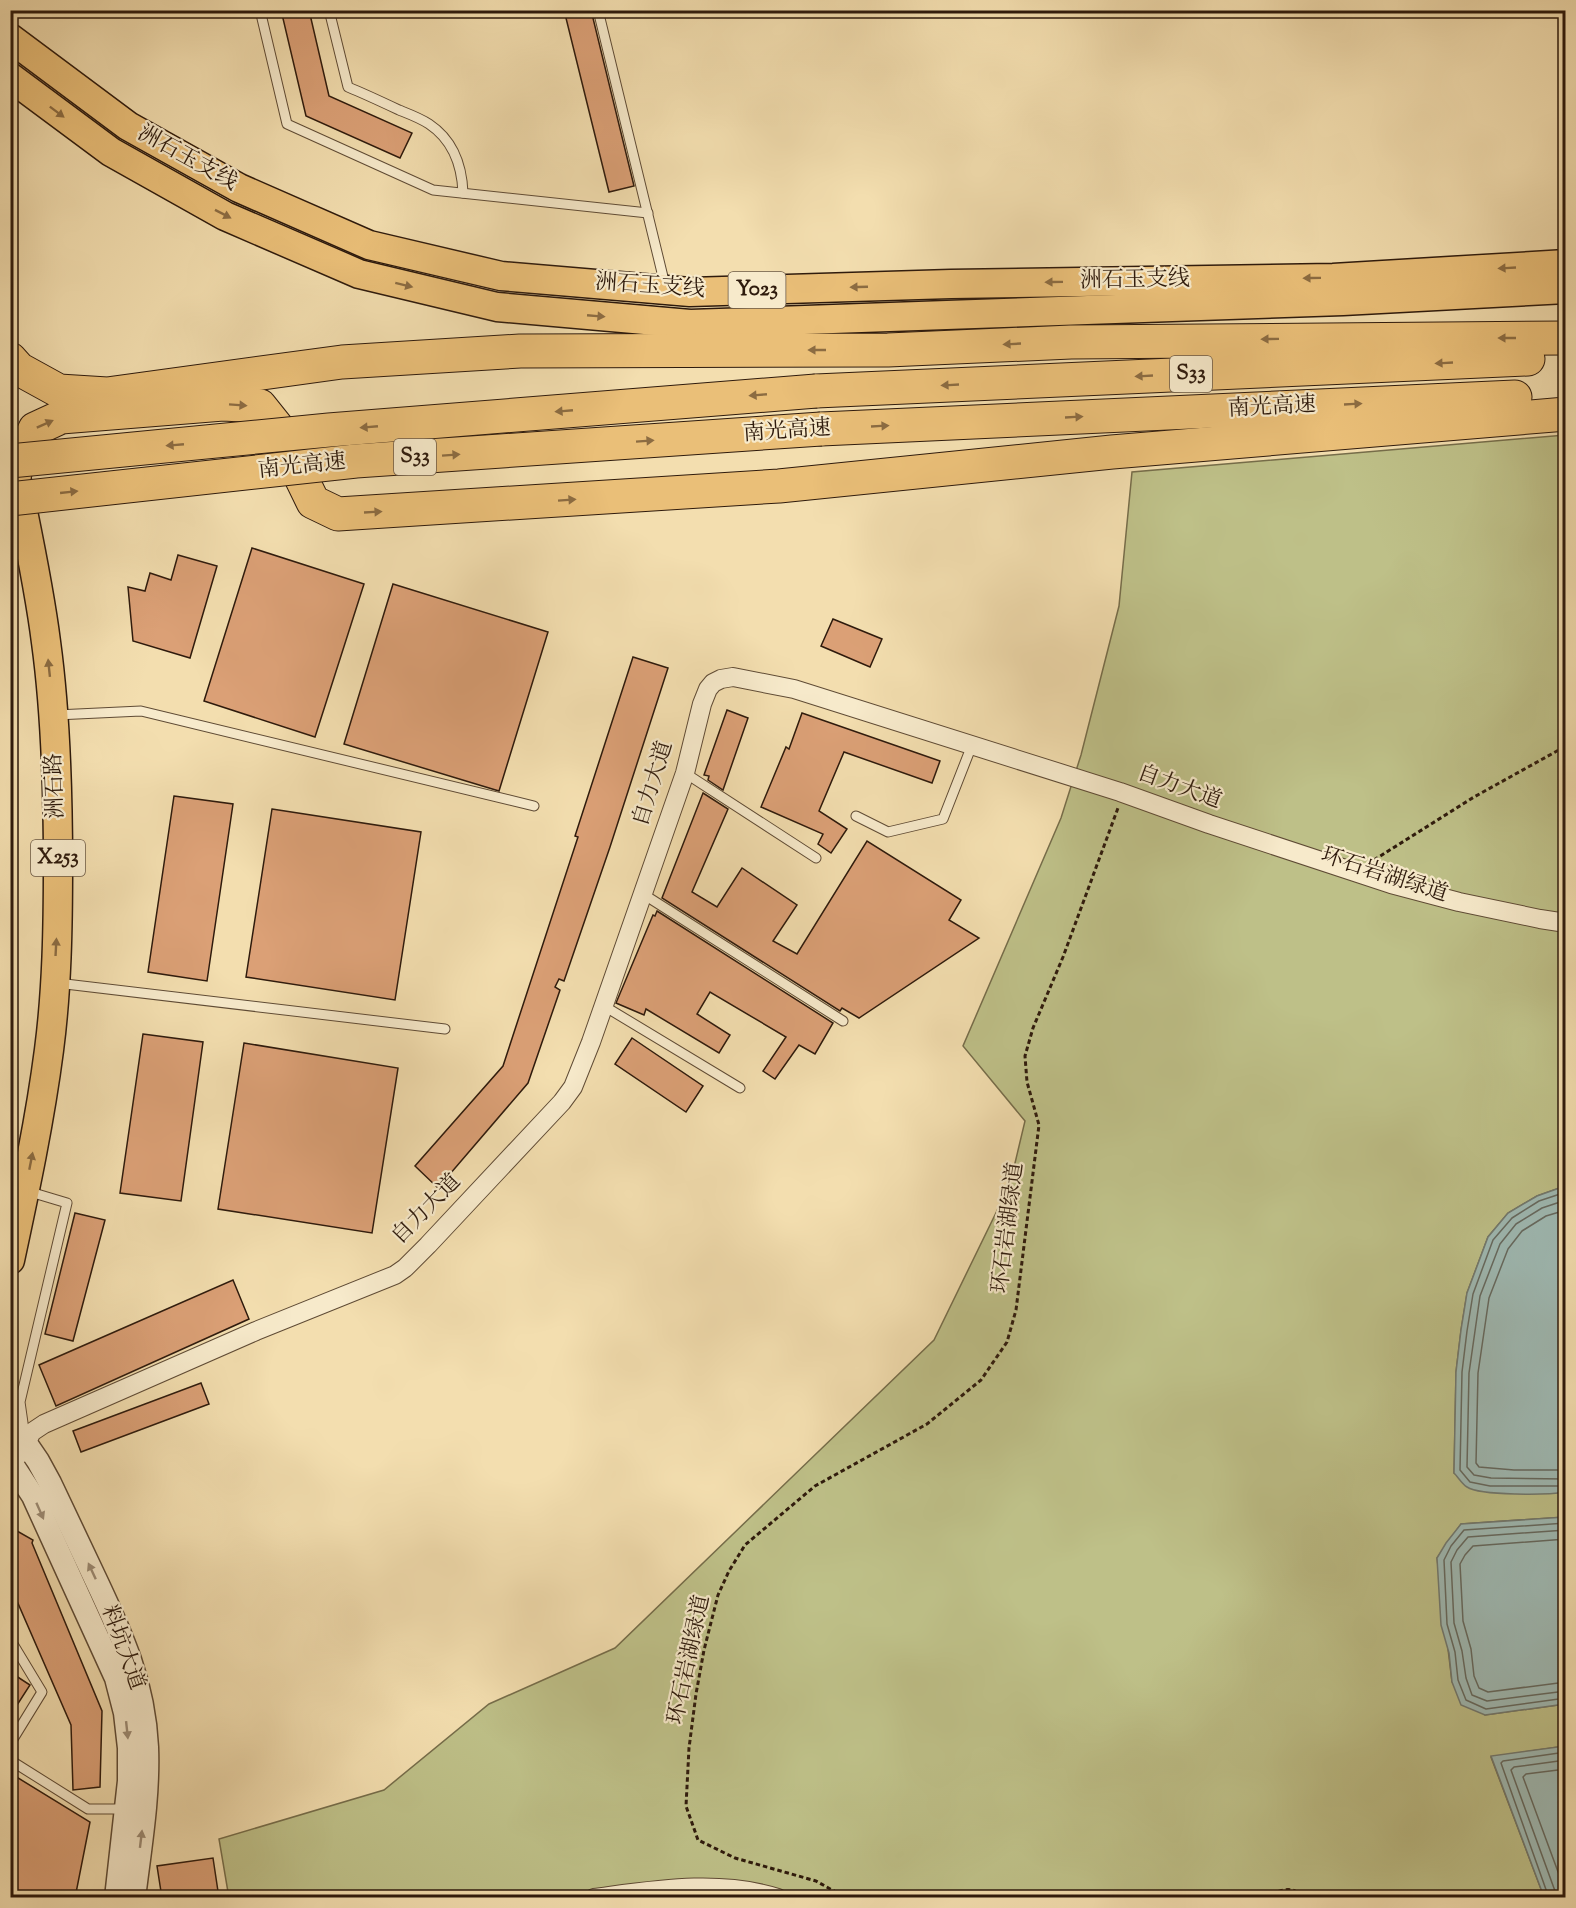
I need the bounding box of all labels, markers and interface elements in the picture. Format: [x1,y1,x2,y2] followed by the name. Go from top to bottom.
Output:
[50,105,65,117] one-way arrow
[131,118,243,200] street label: 洲石玉支线
[214,209,231,219] one-way arrow
[1498,263,1517,272] one-way arrow
[1080,264,1190,298] street label: 洲石玉支线
[594,267,706,307] street label: 洲石玉支线
[728,272,786,308] road number: Y023
[1303,274,1322,283] one-way arrow
[1045,278,1064,287] one-way arrow
[395,281,413,291] one-way arrow
[850,282,869,292] one-way arrow
[586,311,605,321] one-way arrow
[1498,333,1517,343] one-way arrow
[1261,334,1280,344] one-way arrow
[1003,340,1022,349] one-way arrow
[808,346,827,355] one-way arrow
[1170,356,1212,392] road number: S33
[1435,358,1454,367] one-way arrow
[1135,372,1154,381] one-way arrow
[940,380,959,389] one-way arrow
[1227,390,1317,426] street label: 南光高速
[748,391,767,400] one-way arrow
[228,400,247,410] one-way arrow
[1344,400,1363,409] one-way arrow
[554,406,573,416] one-way arrow
[742,413,832,451] street label: 南光高速
[1065,413,1084,422] one-way arrow
[36,420,53,429] one-way arrow
[360,422,379,432] one-way arrow
[870,422,889,431] one-way arrow
[636,437,655,446] one-way arrow
[394,439,436,475] road number: S33
[166,440,185,450] one-way arrow
[257,446,347,488] street label: 南光高速
[441,450,460,459] one-way arrow
[59,487,78,497] one-way arrow
[558,496,577,505] one-way arrow
[363,508,382,517] one-way arrow
[44,659,54,678] one-way arrow
[626,737,682,831] street label: 自力大道
[39,752,73,820] street label: 洲石路
[1132,758,1226,818] street label: 自力大道
[31,840,85,876] road number: X253
[1316,840,1452,912] street label: 环石岩湖绿道
[52,937,61,956] one-way arrow
[27,1151,36,1170] one-way arrow
[985,1161,1033,1295] street label: 环石岩湖绿道
[385,1167,469,1253] street label: 自力大道
[36,1502,45,1520] one-way arrow
[87,1562,96,1579] one-way arrow
[661,1592,719,1728] street label: 环石岩湖绿道
[92,1601,152,1695] street label: 料坑大道
[122,1721,132,1740] one-way arrow
[136,1830,145,1849] one-way arrow

